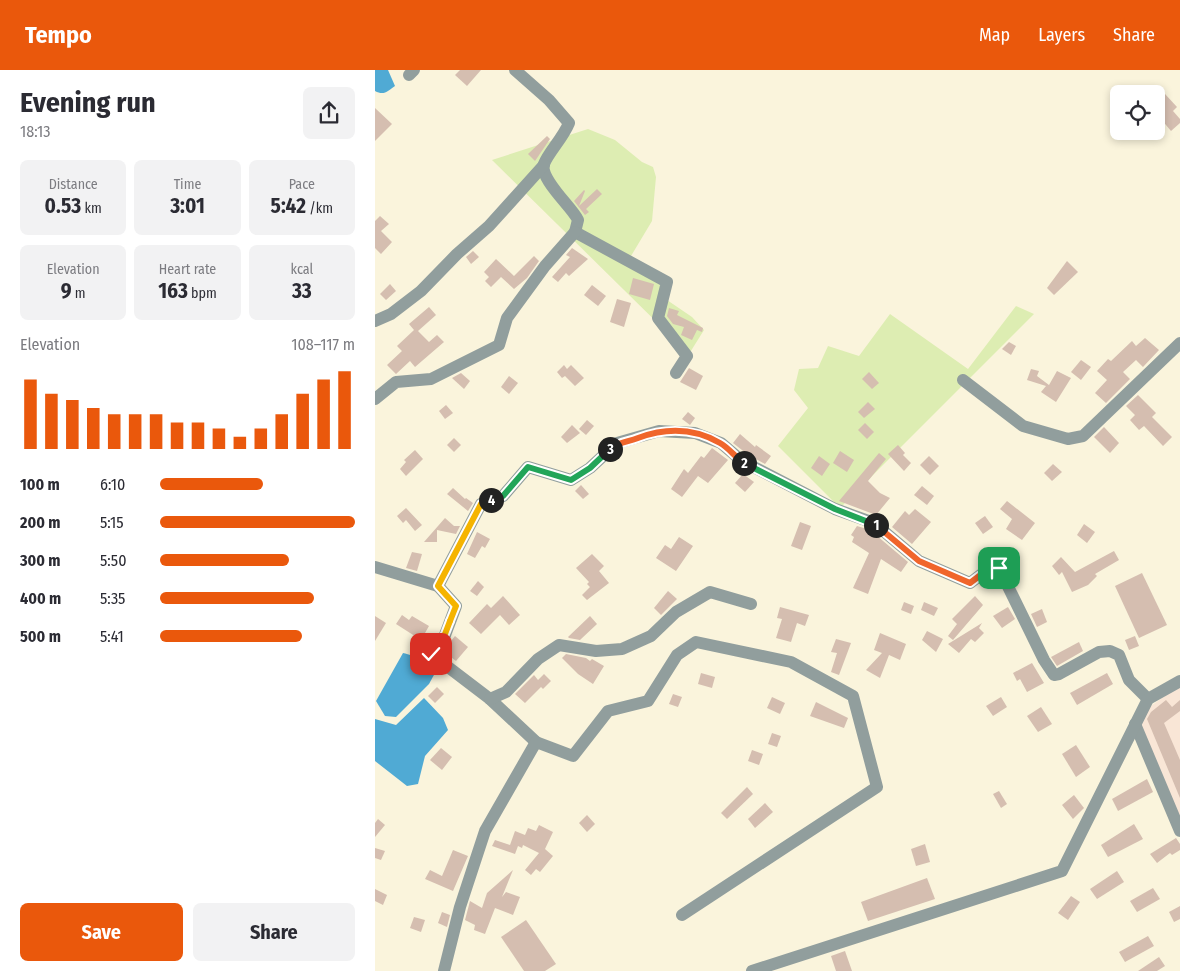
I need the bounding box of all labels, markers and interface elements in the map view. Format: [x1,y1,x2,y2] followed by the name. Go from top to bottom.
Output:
[25,21,92,49] text: Tempo
[979,24,1010,46] text: Map
[1038,24,1085,46] text: Layers
[1113,24,1155,46] text: Share
[1110,85,1165,140] map controls
[1110,85,1165,140] button: locate
[20,86,156,119] text: Evening run
[303,87,355,139] button: share
[20,122,50,141] text: 18:13
[49,176,98,193] text: Distance
[174,176,201,193] text: Time
[289,176,315,193] text: Pace
[45,193,81,219] text: 0.53
[170,193,205,219] text: 3:01
[271,193,306,219] text: 5:42
[81,200,102,217] text: km
[306,200,333,217] text: /km
[47,261,100,278] text: Elevation
[159,261,216,278] text: Heart rate
[290,261,313,278] text: kcal
[61,278,72,304] text: 9
[158,278,188,304] text: 163
[292,278,312,304] text: 33
[72,285,86,302] text: m
[188,285,217,302] text: bpm
[20,335,80,354] text: Elevation
[291,335,355,354] text: 108–117 m
[597,436,623,462] pin: 3
[607,441,614,458] text: 3
[731,450,757,476] pin: 2
[741,455,748,472] text: 2
[20,475,60,494] text: 100 m
[100,475,125,494] text: 6:10
[479,488,503,512] pin: 4
[488,492,495,509] text: 4
[863,512,889,538] pin: 1
[20,513,60,532] text: 200 m
[100,513,124,532] text: 5:15
[874,517,879,534] text: 1
[978,547,1020,589] pin
[20,551,61,570] text: 300 m
[100,551,126,570] text: 5:50
[985,554,1013,582] icon: arrive
[20,589,61,608] text: 400 m
[100,589,125,608] text: 5:35
[20,627,61,646] text: 500 m
[100,627,124,646] text: 5:41
[410,633,452,675] pin
[417,640,445,668] icon: check
[20,903,183,961] button: Save
[193,903,355,961] button: Share

